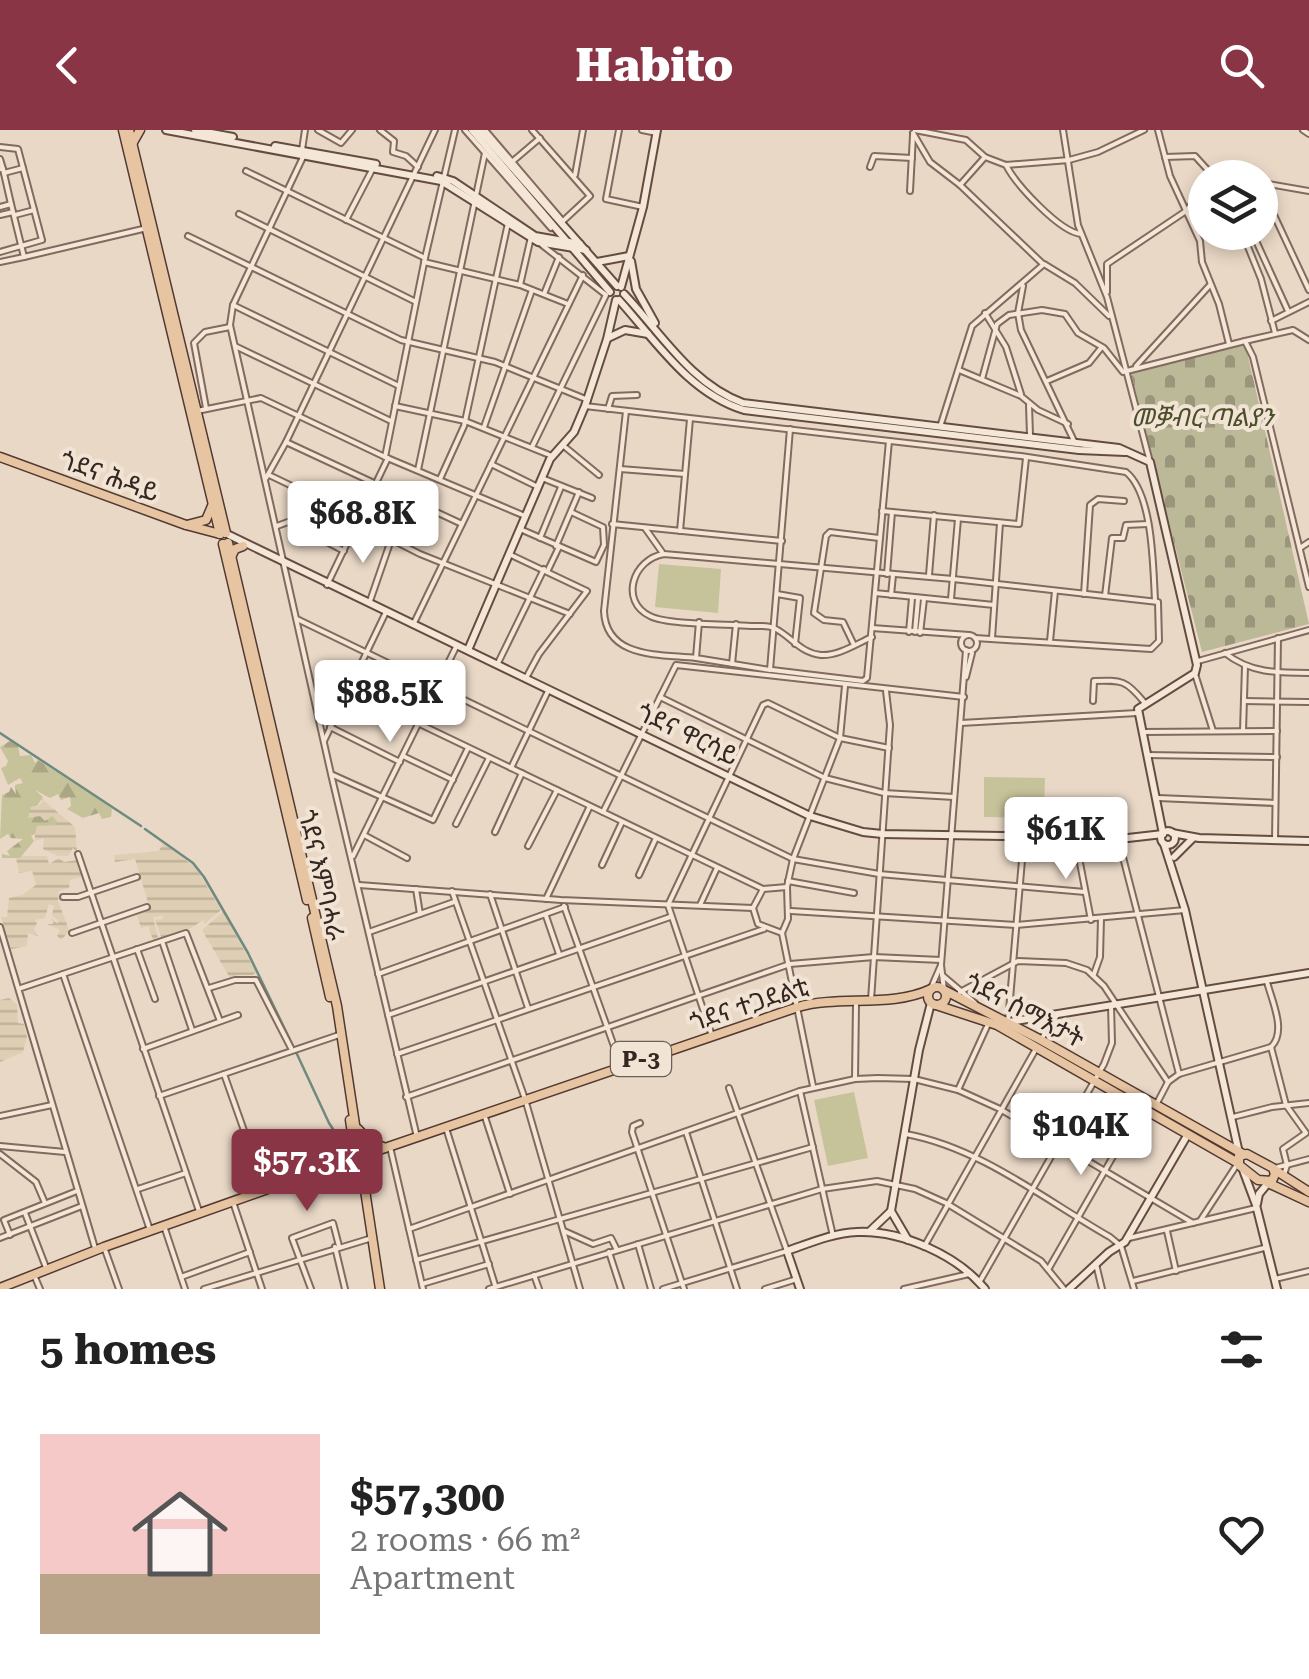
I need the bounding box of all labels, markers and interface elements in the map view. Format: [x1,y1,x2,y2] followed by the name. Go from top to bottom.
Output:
[40,38,95,93] icon: back
[1214,38,1269,93] icon: search
[576,39,733,92] text: Habito
[1188,160,1278,250] map controls
[1188,160,1278,250] button: layers
[1131,403,1276,432] park label: መቓብር ጣልያን
[57,445,163,508] street label: ጎደና ሕዳይ
[282,481,444,566] pin: $68.8K
[310,494,416,532] text: $68.8K
[309,660,471,745] pin: $88.5K
[337,673,443,711] text: $88.5K
[632,698,743,771] street label: ጎደና ዋርሳይ
[1007,797,1125,882] pin: $61K
[292,807,351,944] street label: ጎደና እምባሓራ
[1027,810,1105,848] text: $61K
[960,967,1089,1054] street label: ጎደና ሰማእታት
[686,972,812,1037] street label: ጎደና ተጋደልቲ
[611,1042,671,1076] road number: P-3
[1011,1093,1151,1178] pin: $104K
[1033,1106,1129,1144] text: $104K
[226,1129,388,1214] pin: $57.3K
[254,1142,360,1180] text: $57.3K
[1214,1322,1269,1377] icon: filters
[40,1325,216,1374] text: 5 homes
[350,1472,505,1521] text: $57,300
[120,1474,240,1594] icon: home
[1214,1507,1269,1562] icon: heart
[350,1521,580,1559] text: 2 rooms · 66 m²
[350,1559,515,1597] text: Apartment

